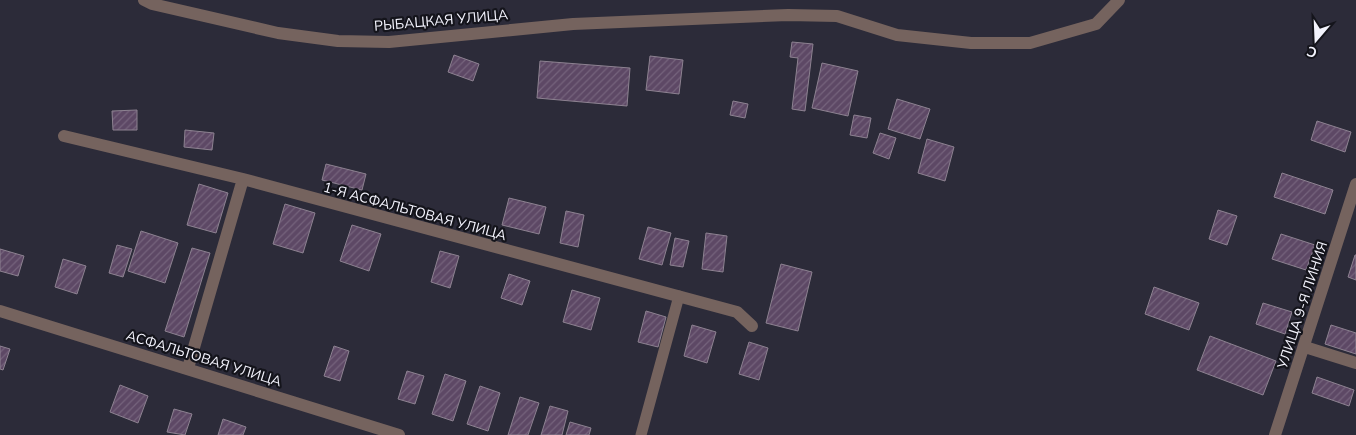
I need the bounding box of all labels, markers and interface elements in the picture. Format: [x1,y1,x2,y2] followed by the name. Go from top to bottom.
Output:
[373,5,509,36] street label: РЫБАЦКАЯ УЛИЦА
[1291,15,1341,65] north arrow
[1304,41,1320,62] text: С
[321,178,509,245] street label: 1-Я АСФАЛЬТОВАЯ УЛИЦА
[1273,239,1332,372] street label: УЛИЦА 9-Я ЛИНИЯ
[124,326,284,391] street label: АСФАЛЬТОВАЯ УЛИЦА

